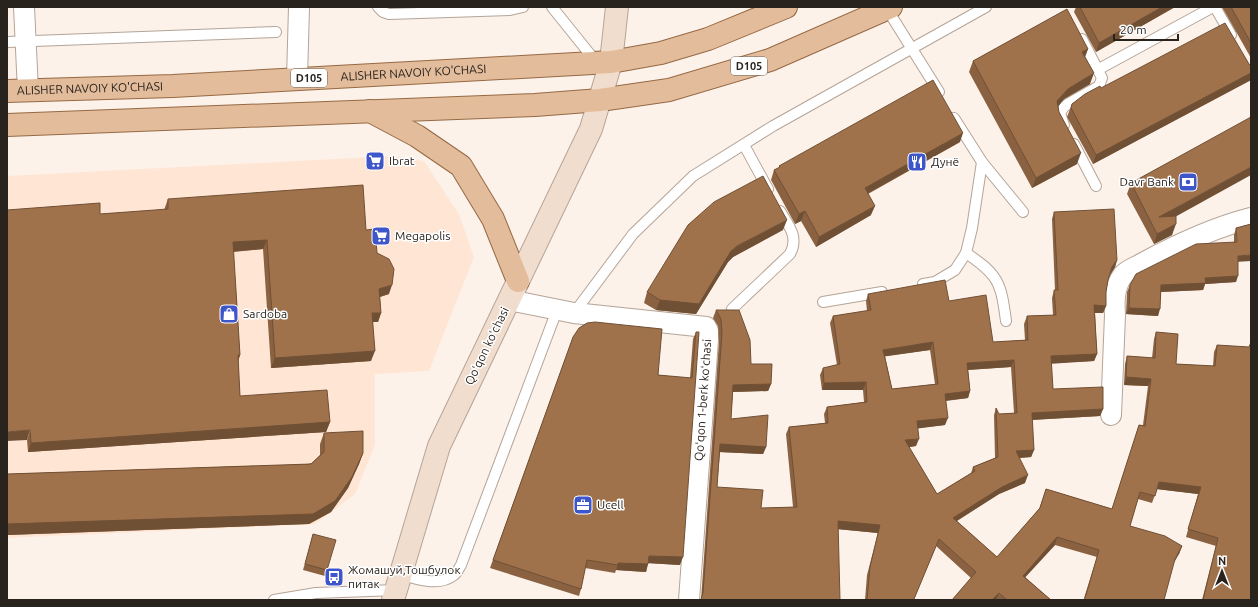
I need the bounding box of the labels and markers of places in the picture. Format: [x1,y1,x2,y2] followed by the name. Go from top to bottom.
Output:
[364,150,386,172] supermarket icon: Ibrat
[906,151,928,173] restaurant icon: Дунё
[389,154,415,167] place label: Ibrat
[931,155,959,168] place label: Дунё
[1177,171,1199,193] bank icon: Davr Bank
[1120,175,1174,188] place label: Davr Bank
[370,225,392,247] supermarket icon: Megapolis
[395,229,450,242] place label: Megapolis
[218,303,240,325] shop icon: Sardoba
[243,307,287,320] place label: Sardoba
[572,494,594,516] office icon: Ucell
[597,498,624,511] place label: Ucell
[348,563,461,590] place label: Жомашуй,Тошбулок питак
[323,566,345,588] bus stop icon: Жомашуй,Тошбулок питак

